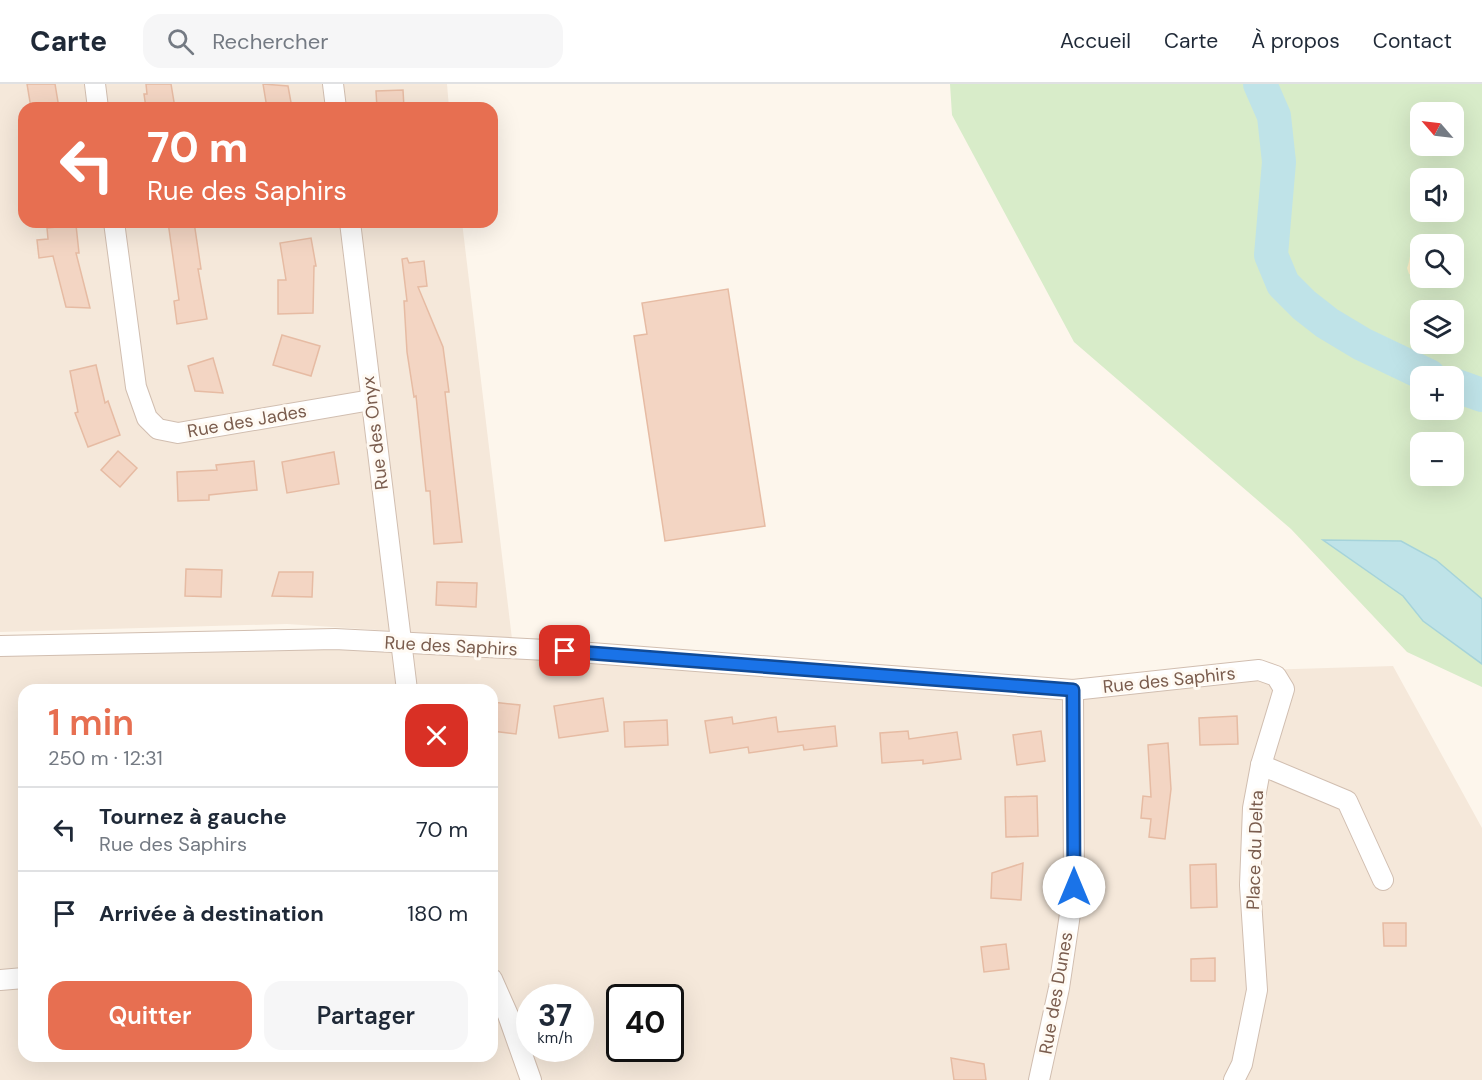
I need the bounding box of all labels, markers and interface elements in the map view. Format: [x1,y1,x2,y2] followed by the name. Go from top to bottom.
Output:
[143,14,563,68] search box
[30,23,107,60] text: Carte
[164,25,197,58] icon: search
[212,27,328,56] text: Rechercher
[1060,27,1131,55] text: Accueil
[1164,27,1218,55] text: Carte
[1251,27,1340,55] text: À propos
[1373,27,1452,55] text: Contact
[1410,102,1464,156] north arrow
[1410,102,1464,486] map controls
[147,120,248,175] text: 70 m
[48,126,126,204] icon: left
[1410,168,1464,222] button: sound
[147,173,347,208] text: Rue des Saphirs
[1410,234,1464,288] button: search
[1410,300,1464,354] button: layers
[1410,366,1464,420] button: +
[356,375,394,491] street label: Rue des Onyx
[185,399,309,443] street label: Rue des Jades
[1410,432,1464,486] button: −
[539,625,590,676] pin
[384,631,518,661] street label: Rue des Saphirs
[548,634,581,667] icon: arrive
[1102,661,1236,699] street label: Rue des Saphirs
[48,699,134,746] text: 1 min
[405,704,468,767] button: close
[48,745,163,771] text: 250 m · 12:31
[1241,790,1269,910] street label: Place du Delta
[99,802,287,831] text: Tournez à gauche
[48,813,81,846] icon: left
[416,815,468,844] text: 70 m
[99,831,247,857] text: Rue des Saphirs
[1042,855,1106,919] position arrow
[48,897,81,930] icon: arrive
[99,899,324,928] text: Arrivée à destination
[407,899,468,928] text: 180 m
[1033,930,1079,1056] street label: Rue des Dunes
[48,981,252,1050] button: Quitter
[264,981,468,1050] button: Partager
[606,984,684,1062] speed limit sign: 40
[538,996,572,1035] text: 37
[537,1028,573,1048] text: km/h

